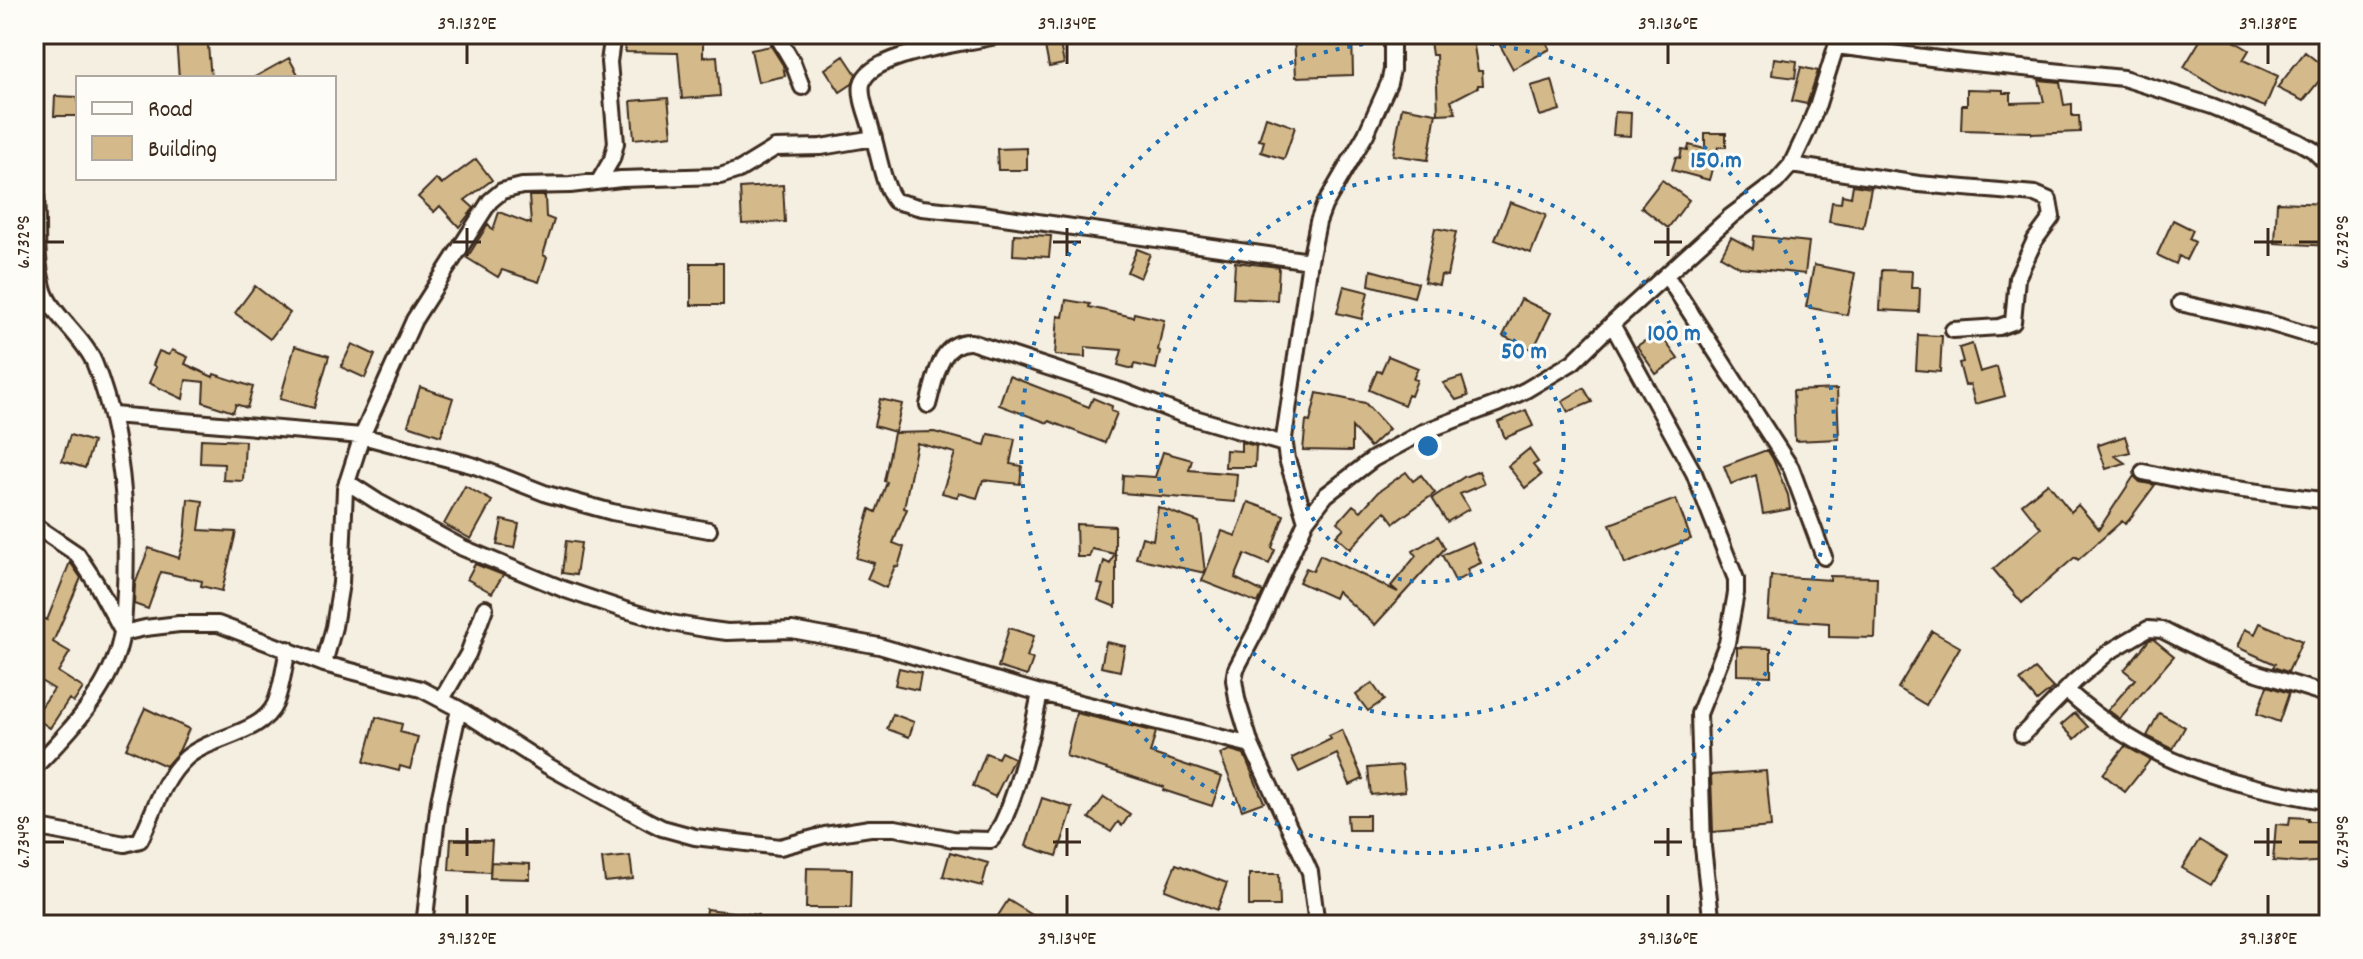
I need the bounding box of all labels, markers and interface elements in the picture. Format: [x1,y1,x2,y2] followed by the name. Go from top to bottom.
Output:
[438,11,496,39] text: 39.132°E
[1038,11,1096,39] text: 39.134°E
[1638,11,1698,39] text: 39.136°E
[2239,11,2297,39] text: 39.138°E
[76,76,336,180] legend
[148,94,193,128] text: Road
[148,134,217,168] text: Building
[1690,145,1742,179] text: 150 m
[11,215,39,269] text: 6.732°S
[2330,215,2358,269] text: 6.732°S
[1647,318,1701,352] text: 100 m
[1501,336,1547,370] text: 50 m
[1414,432,1442,460] centre of rings
[11,815,39,869] text: 6.734°S
[2330,815,2358,869] text: 6.734°S
[438,926,496,954] text: 39.132°E
[1038,926,1096,954] text: 39.134°E
[1638,926,1698,954] text: 39.136°E
[2239,926,2297,954] text: 39.138°E

